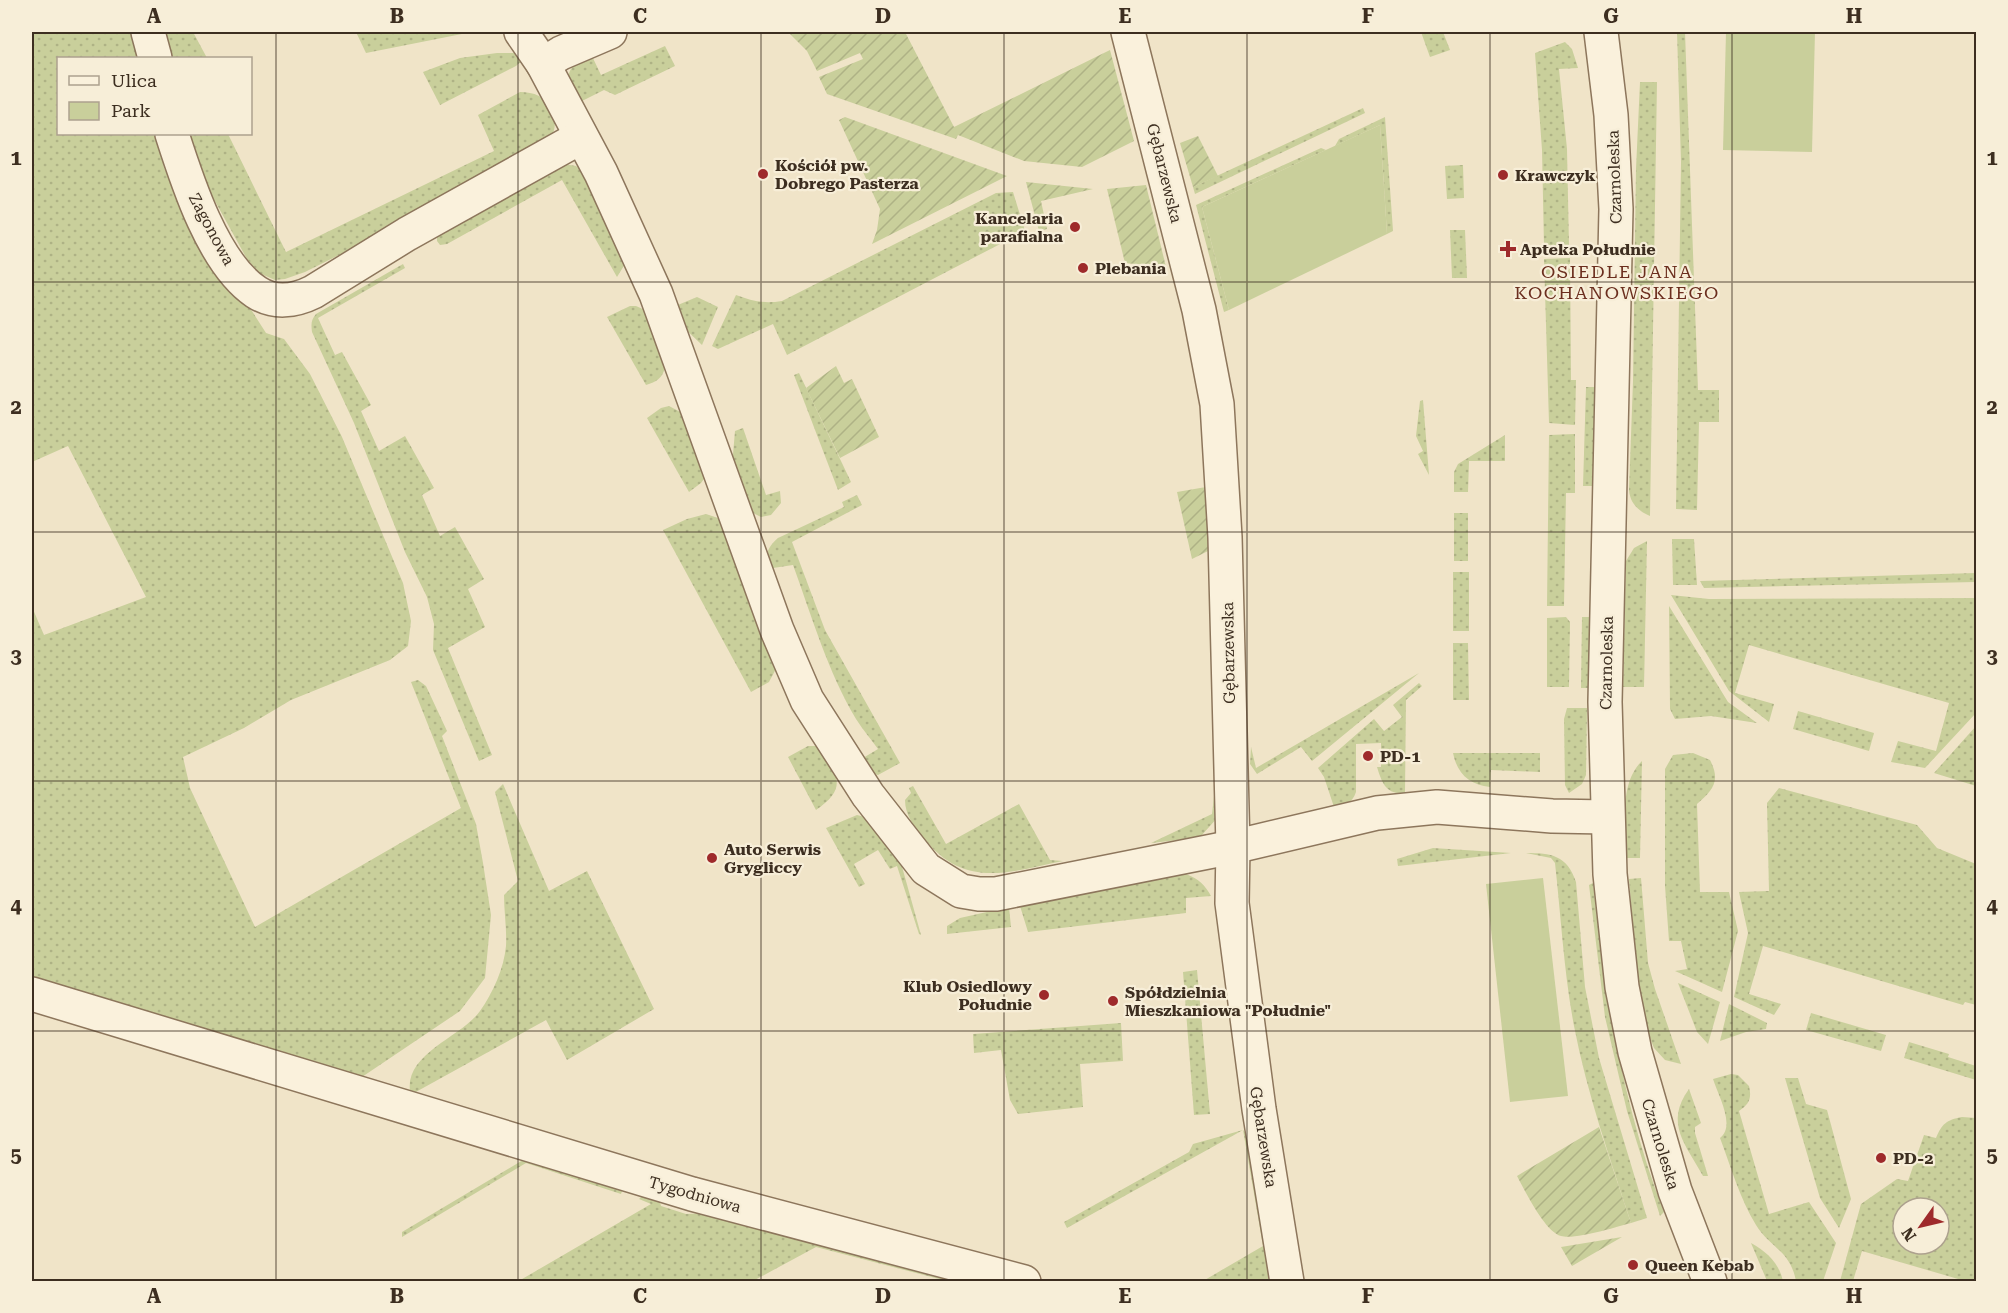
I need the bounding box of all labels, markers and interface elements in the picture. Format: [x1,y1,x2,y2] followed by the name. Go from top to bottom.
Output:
[147,4,162,28] text: A
[390,4,404,28] text: B
[633,4,647,28] text: C
[875,4,891,28] text: D
[1119,4,1132,28] text: E
[1362,4,1374,28] text: F
[1603,4,1619,28] text: G
[1846,4,1862,28] text: H
[57,57,252,135] legend
[111,70,157,91] text: Ulica
[111,100,151,121] text: Park
[1143,121,1186,225] street label: Gębarzewska
[1603,129,1626,224] street label: Czarnoleska
[10,146,22,170] text: 1
[1986,146,1998,170] text: 1
[775,156,919,193] place label: Kościół pw. Dobrego Pasterza
[1515,166,1596,185] place label: Krawczyk
[756,167,770,181] marker: Kościół pw. Dobrego Pasterza
[1496,168,1510,182] marker: Krawczyk
[185,190,239,269] street label: Zagonowa
[975,209,1064,246] place label: Kancelaria parafialna
[1068,220,1082,234] marker: Kancelaria parafialna
[1520,240,1656,259] place label: Apteka Południe
[1501,242,1515,256] marker: Apteka Południe
[1095,259,1167,278] place label: Plebania
[1076,261,1090,275] marker: Plebania
[1514,261,1720,303] district label: OSIEDLE JANA KOCHANOWSKIEGO
[10,395,22,419] text: 2
[1986,395,1998,419] text: 2
[1218,602,1239,704] street label: Gębarzewska
[1596,616,1617,710] street label: Czarnoleska
[10,644,22,668] text: 3
[1986,644,1998,668] text: 3
[1380,747,1420,766] place label: PD-1
[1361,749,1375,763] marker: PD-1
[724,840,821,877] place label: Auto Serwis Grygliccy
[705,851,719,865] marker: Auto Serwis Grygliccy
[10,894,22,918] text: 4
[1986,894,1998,918] text: 4
[903,977,1032,1014] place label: Klub Osiedlowy Południe
[1125,983,1331,1020] place label: Spółdzielnia Mieszkaniowa "Południe"
[1037,988,1051,1002] marker: Klub Osiedlowy Południe
[1106,994,1120,1008] marker: Spółdzielnia Mieszkaniowa "Południe"
[1246,1085,1281,1189] street label: Gębarzewska
[1638,1096,1683,1192] street label: Czarnoleska
[10,1143,22,1167] text: 5
[1986,1143,1998,1167] text: 5
[1893,1149,1933,1168] place label: PD-2
[1874,1151,1888,1165] marker: PD-2
[646,1172,744,1217] street label: Tygodniowa
[1891,1196,1951,1256] north arrow
[1898,1224,1920,1245] text: N
[1645,1256,1755,1275] place label: Queen Kebab
[1626,1258,1640,1272] marker: Queen Kebab
[147,1284,162,1308] text: A
[390,1284,404,1308] text: B
[633,1284,647,1308] text: C
[875,1284,891,1308] text: D
[1119,1284,1132,1308] text: E
[1362,1284,1374,1308] text: F
[1603,1284,1619,1308] text: G
[1846,1284,1862,1308] text: H

